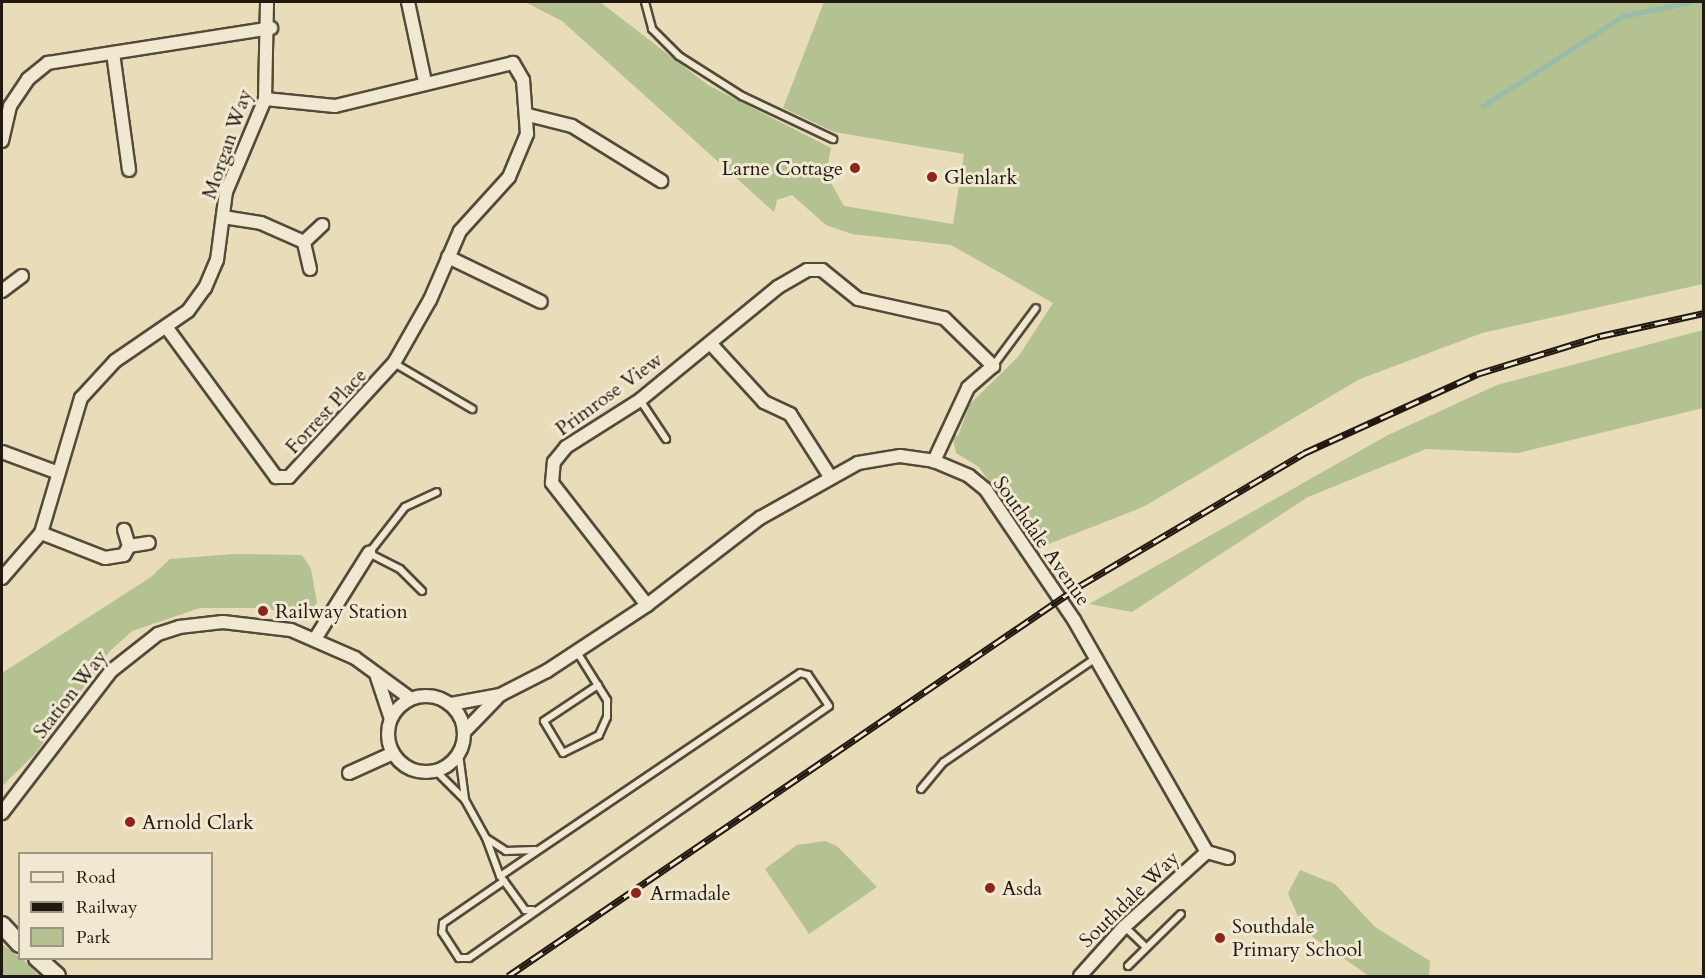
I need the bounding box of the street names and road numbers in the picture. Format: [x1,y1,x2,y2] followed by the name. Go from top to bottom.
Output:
[197,86,257,202] street label: Morgan Way
[551,347,667,441] street label: Primrose View
[280,363,372,459] street label: Forrest Place
[988,472,1096,610] street label: Southdale Avenue
[28,645,112,743] street label: Station Way
[1074,845,1184,953] street label: Southdale Way

